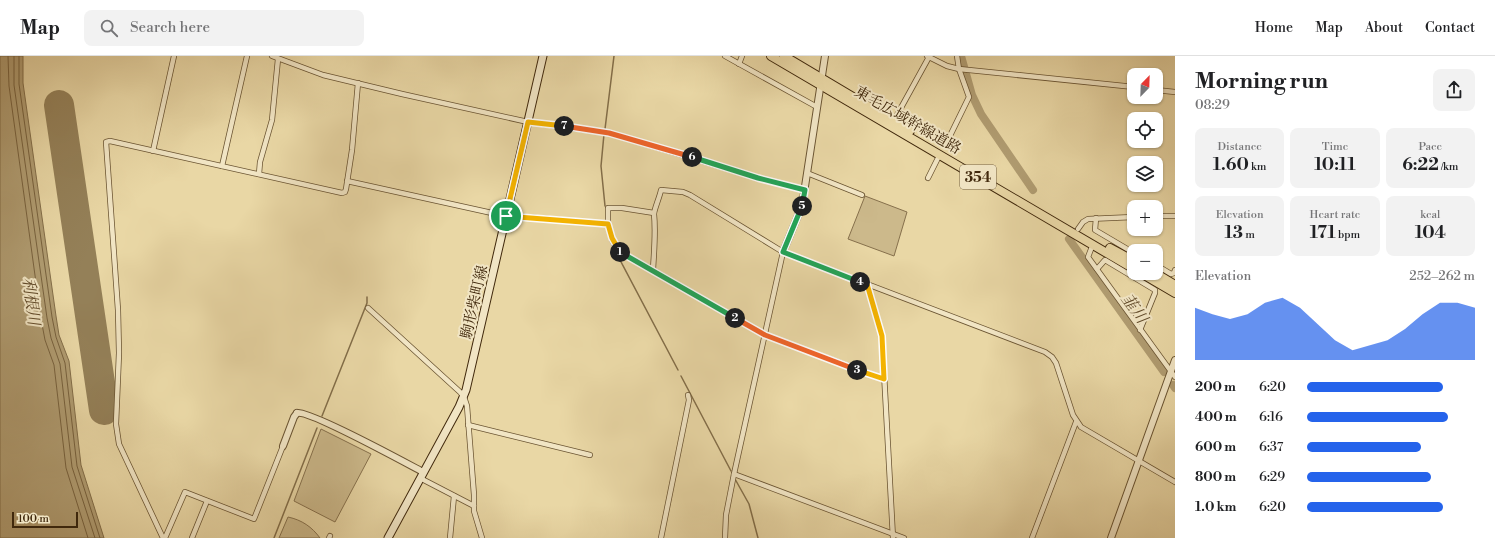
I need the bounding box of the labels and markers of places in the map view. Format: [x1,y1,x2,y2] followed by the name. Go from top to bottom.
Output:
[554,116,574,136] pin: 7
[682,147,702,167] pin: 6
[792,196,812,216] pin: 5
[489,199,523,233] pin
[610,242,630,262] pin: 1
[850,272,870,292] pin: 4
[725,308,745,328] pin: 2
[847,360,867,380] pin: 3

